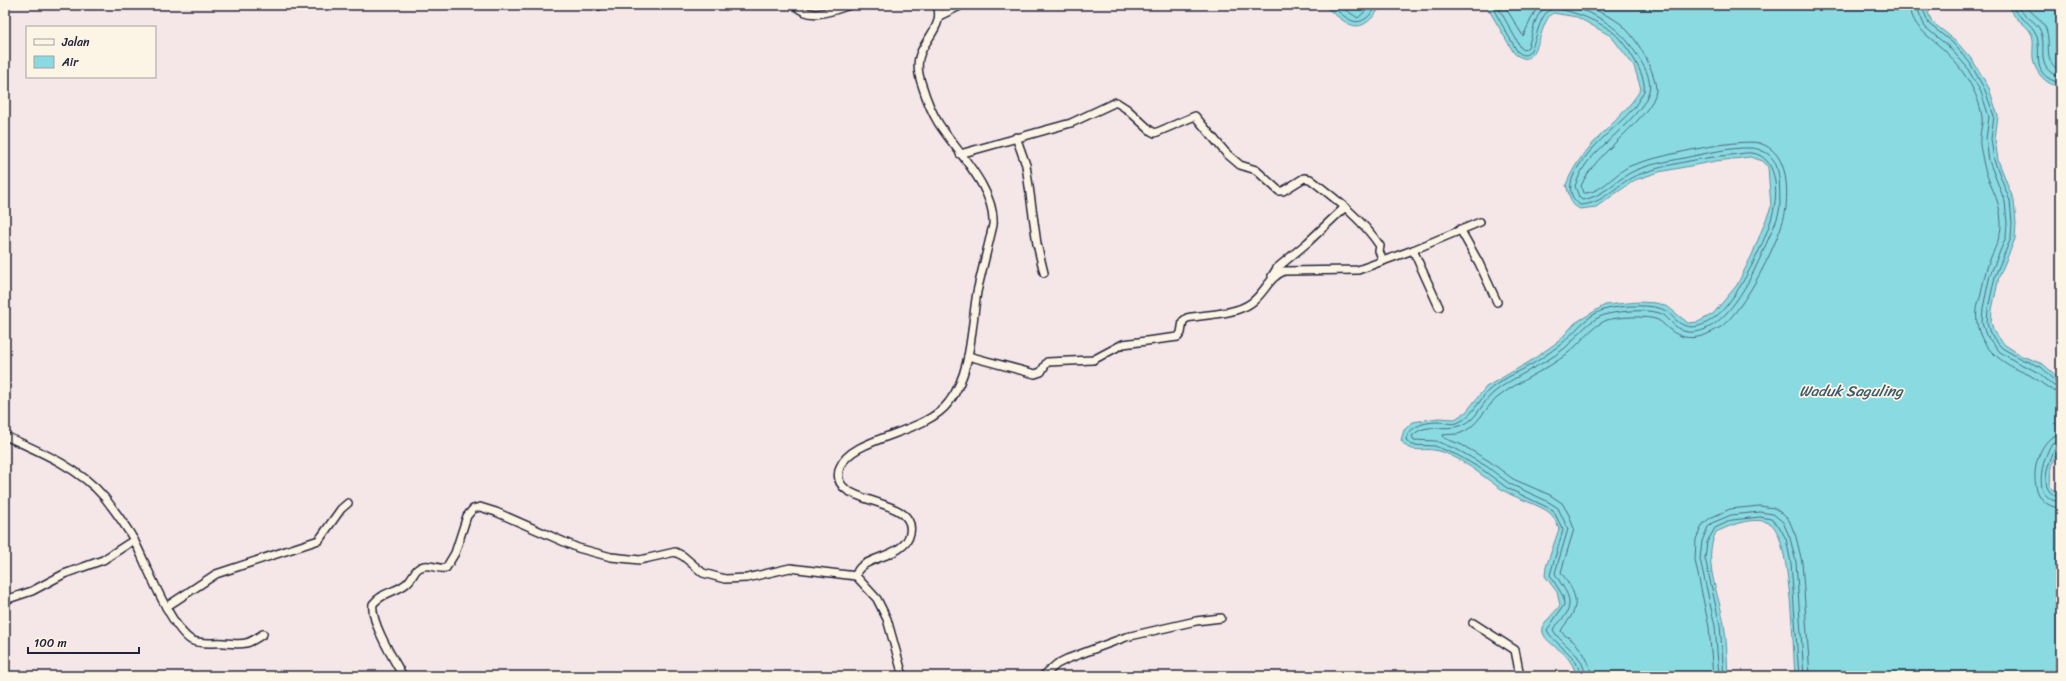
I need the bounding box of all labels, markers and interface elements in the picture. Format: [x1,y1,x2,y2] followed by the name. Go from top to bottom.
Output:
[26,26,156,78] legend
[61,31,90,53] text: Jalan
[61,51,79,73] text: Air
[1799,378,1904,404] water label: Waduk Saguling
[28,629,139,655] scale bar
[34,632,67,654] text: 100 m

